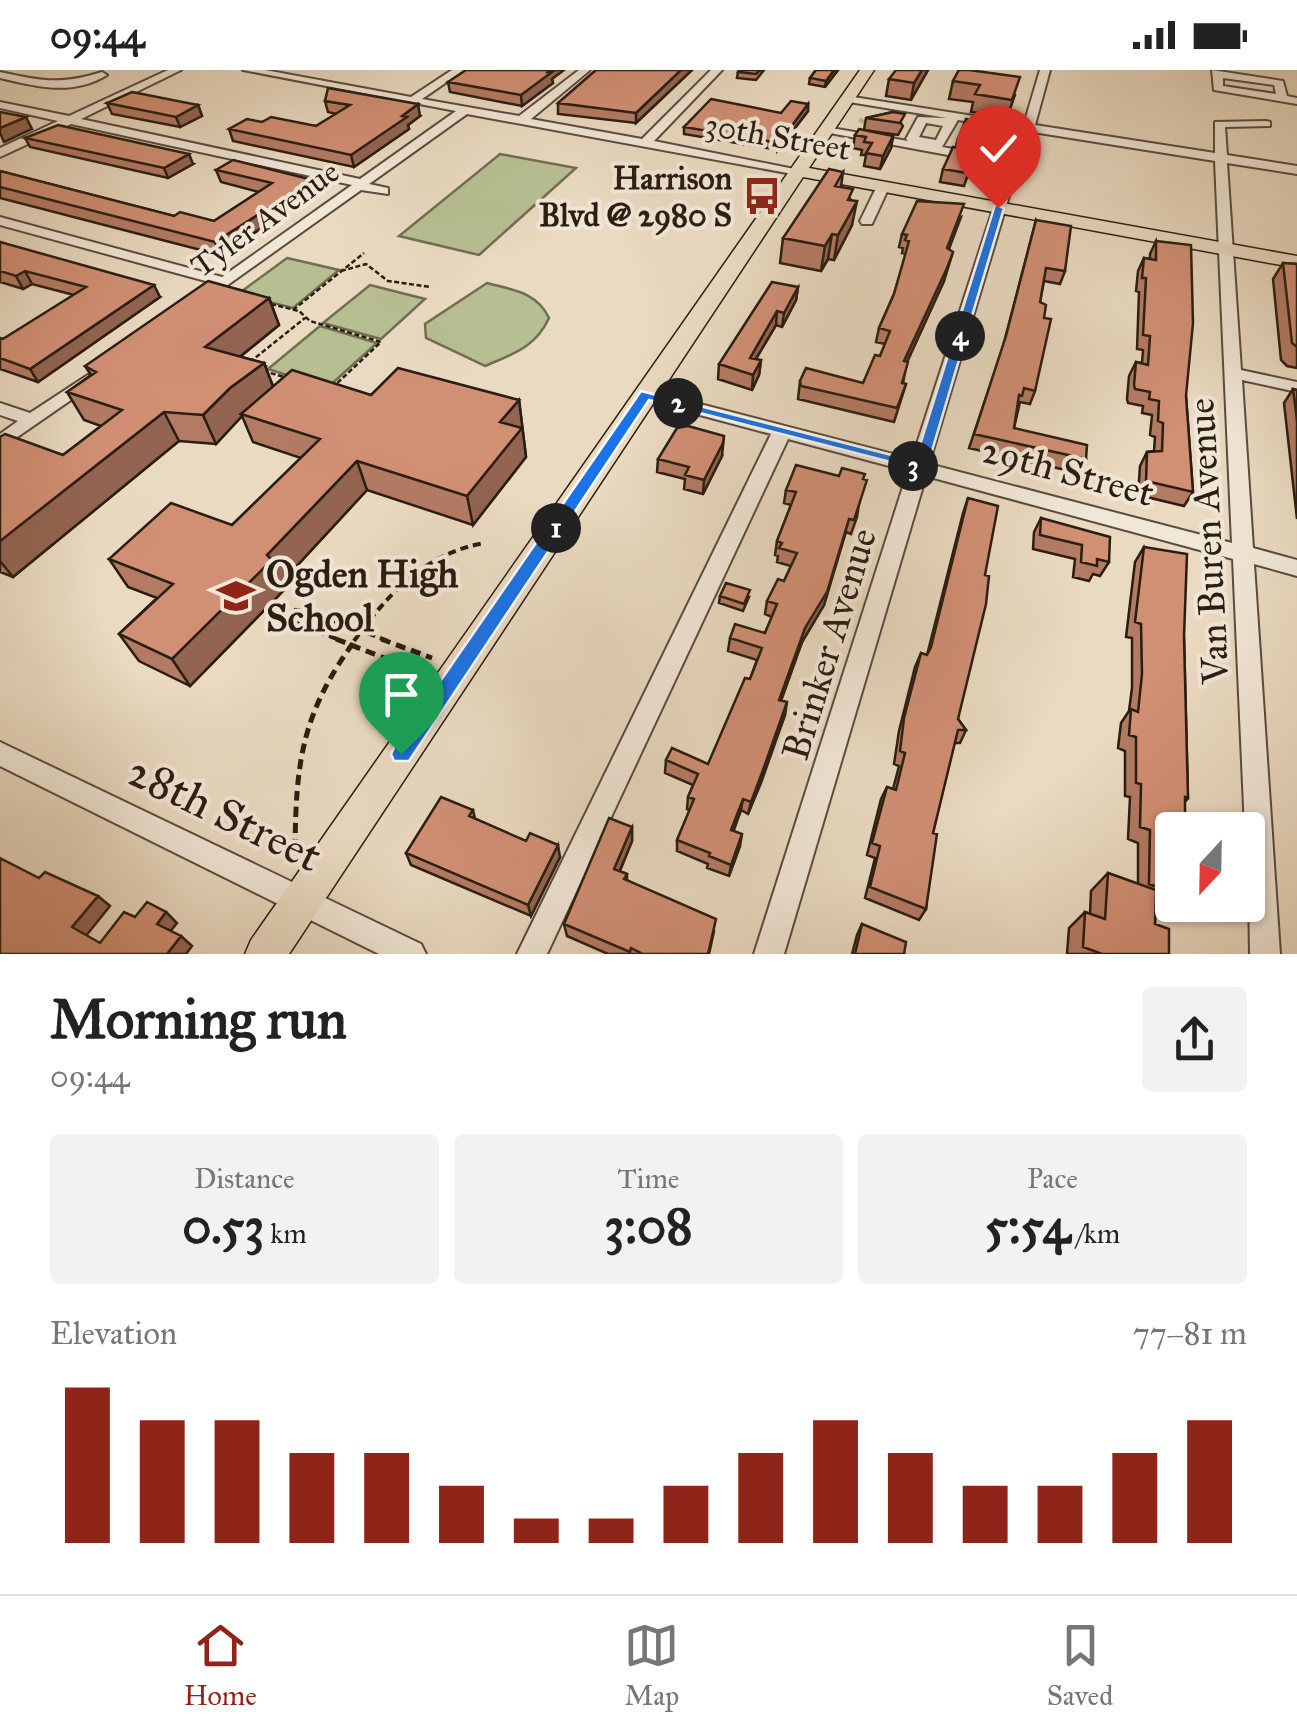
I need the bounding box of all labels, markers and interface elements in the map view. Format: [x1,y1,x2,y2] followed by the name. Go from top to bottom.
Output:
[50,12,144,58] text: 09:44
[702,105,854,169] street label: 30th Street
[956,106,1041,209] pin
[971,121,1026,176] icon: check
[183,152,347,286] street label: Tyler Avenue
[539,159,733,236] place label: Harrison Blvd @ 2980 S
[741,175,783,217] bus stop icon: Harrison Blvd @ 2980 S
[935,311,985,361] pin: 4
[952,318,968,353] text: 4
[653,378,703,428] pin: 2
[671,385,685,420] text: 2
[1178,397,1239,686] street label: Van Buren Avenue
[977,426,1159,516] street label: 29th Street
[888,441,938,491] pin: 3
[907,448,919,483] text: 3
[531,503,581,553] pin: 1
[550,510,562,545] text: 1
[772,523,886,765] street label: Brinker Avenue
[266,551,459,641] place label: Ogden High School
[215,575,257,617] school or university icon: Ogden High School
[359,652,444,755] pin
[374,667,429,722] icon: arrive
[119,743,331,883] street label: 28th Street
[1155,812,1265,922] north arrow
[1155,812,1265,922] map controls
[50,986,347,1053] text: Morning run
[1142,987,1247,1092] button: share
[50,1057,130,1096] text: 09:44
[194,1161,295,1196] text: Distance
[618,1161,680,1196] text: Time
[1027,1161,1078,1196] text: Pace
[182,1196,264,1257] text: 0.53
[604,1196,693,1257] text: 3:08
[985,1196,1070,1257] text: 5:54
[264,1216,307,1251] text: km
[1070,1216,1120,1251] text: /km
[50,1314,177,1353] text: Elevation
[1133,1314,1247,1353] text: 77–81 m
[184,1618,257,1713] tab: Home
[624,1618,679,1713] tab: Map
[1047,1618,1113,1713] tab: Saved

